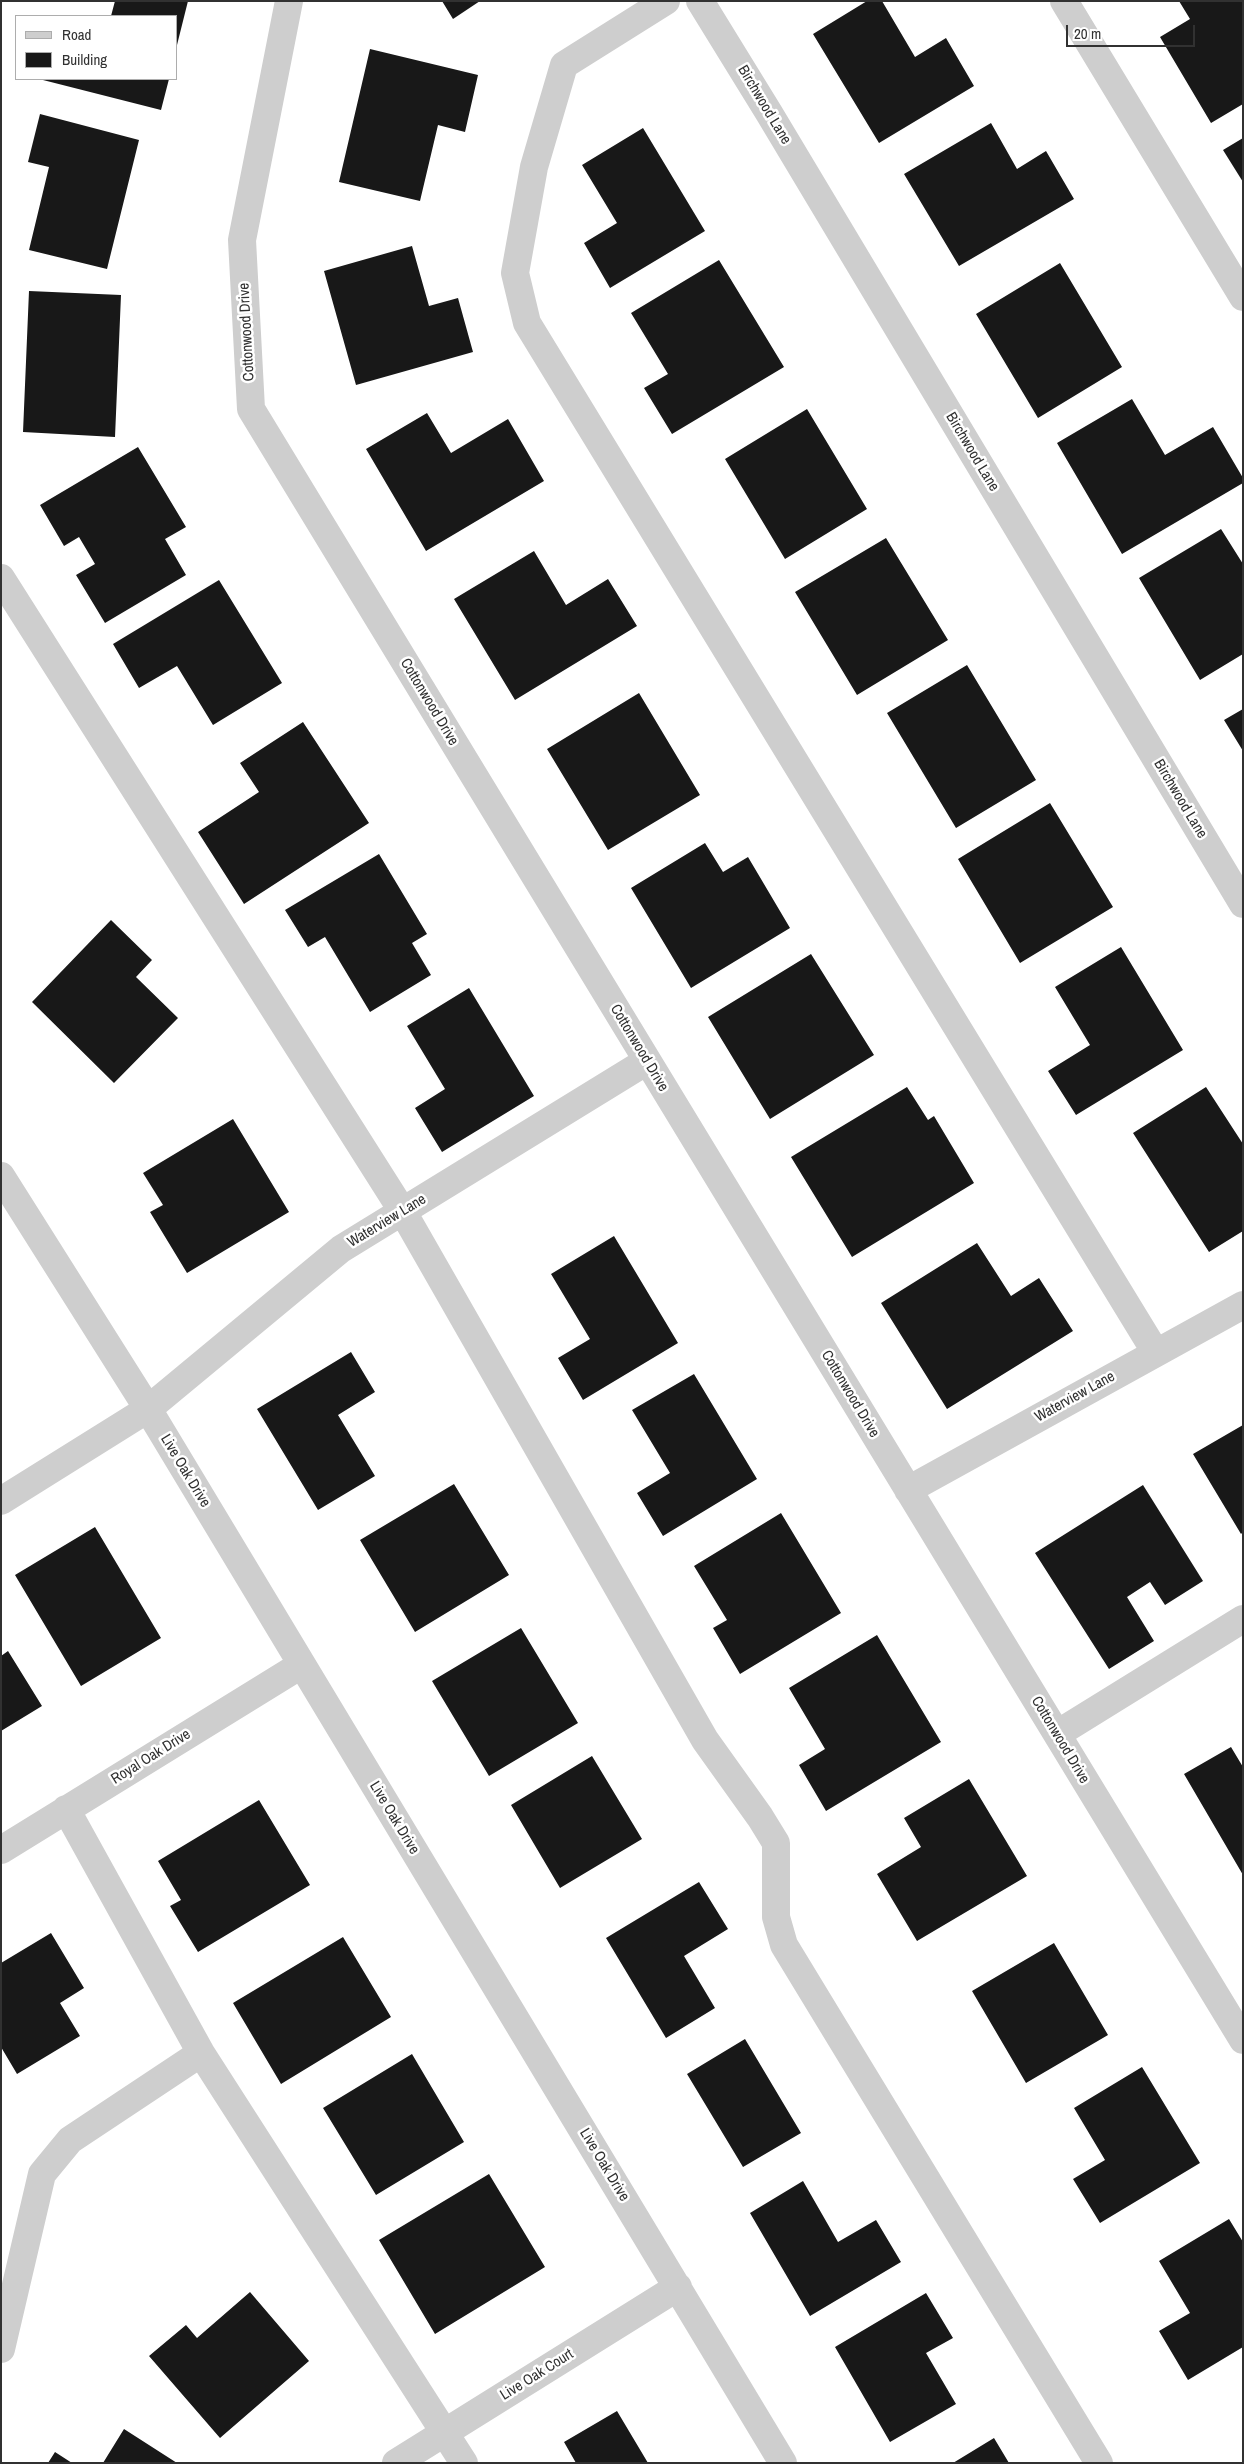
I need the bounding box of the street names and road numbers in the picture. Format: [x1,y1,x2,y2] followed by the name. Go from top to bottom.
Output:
[733,62,795,148] street label: Birchwood Lane
[235,282,259,382] street label: Cottonwood Drive
[941,409,1003,495] street label: Birchwood Lane
[396,655,462,749] street label: Cottonwood Drive
[1149,756,1211,842] street label: Birchwood Lane
[606,1001,672,1095] street label: Cottonwood Drive
[344,1191,430,1251] street label: Waterview Lane
[817,1347,883,1441] street label: Cottonwood Drive
[1032,1368,1118,1426] street label: Waterview Lane
[156,1431,214,1511] street label: Live Oak Drive
[1027,1693,1093,1787] street label: Cottonwood Drive
[108,1725,194,1789] street label: Royal Oak Drive
[365,1778,423,1858] street label: Live Oak Drive
[575,2125,633,2205] street label: Live Oak Drive
[497,2345,577,2405] street label: Live Oak Court

